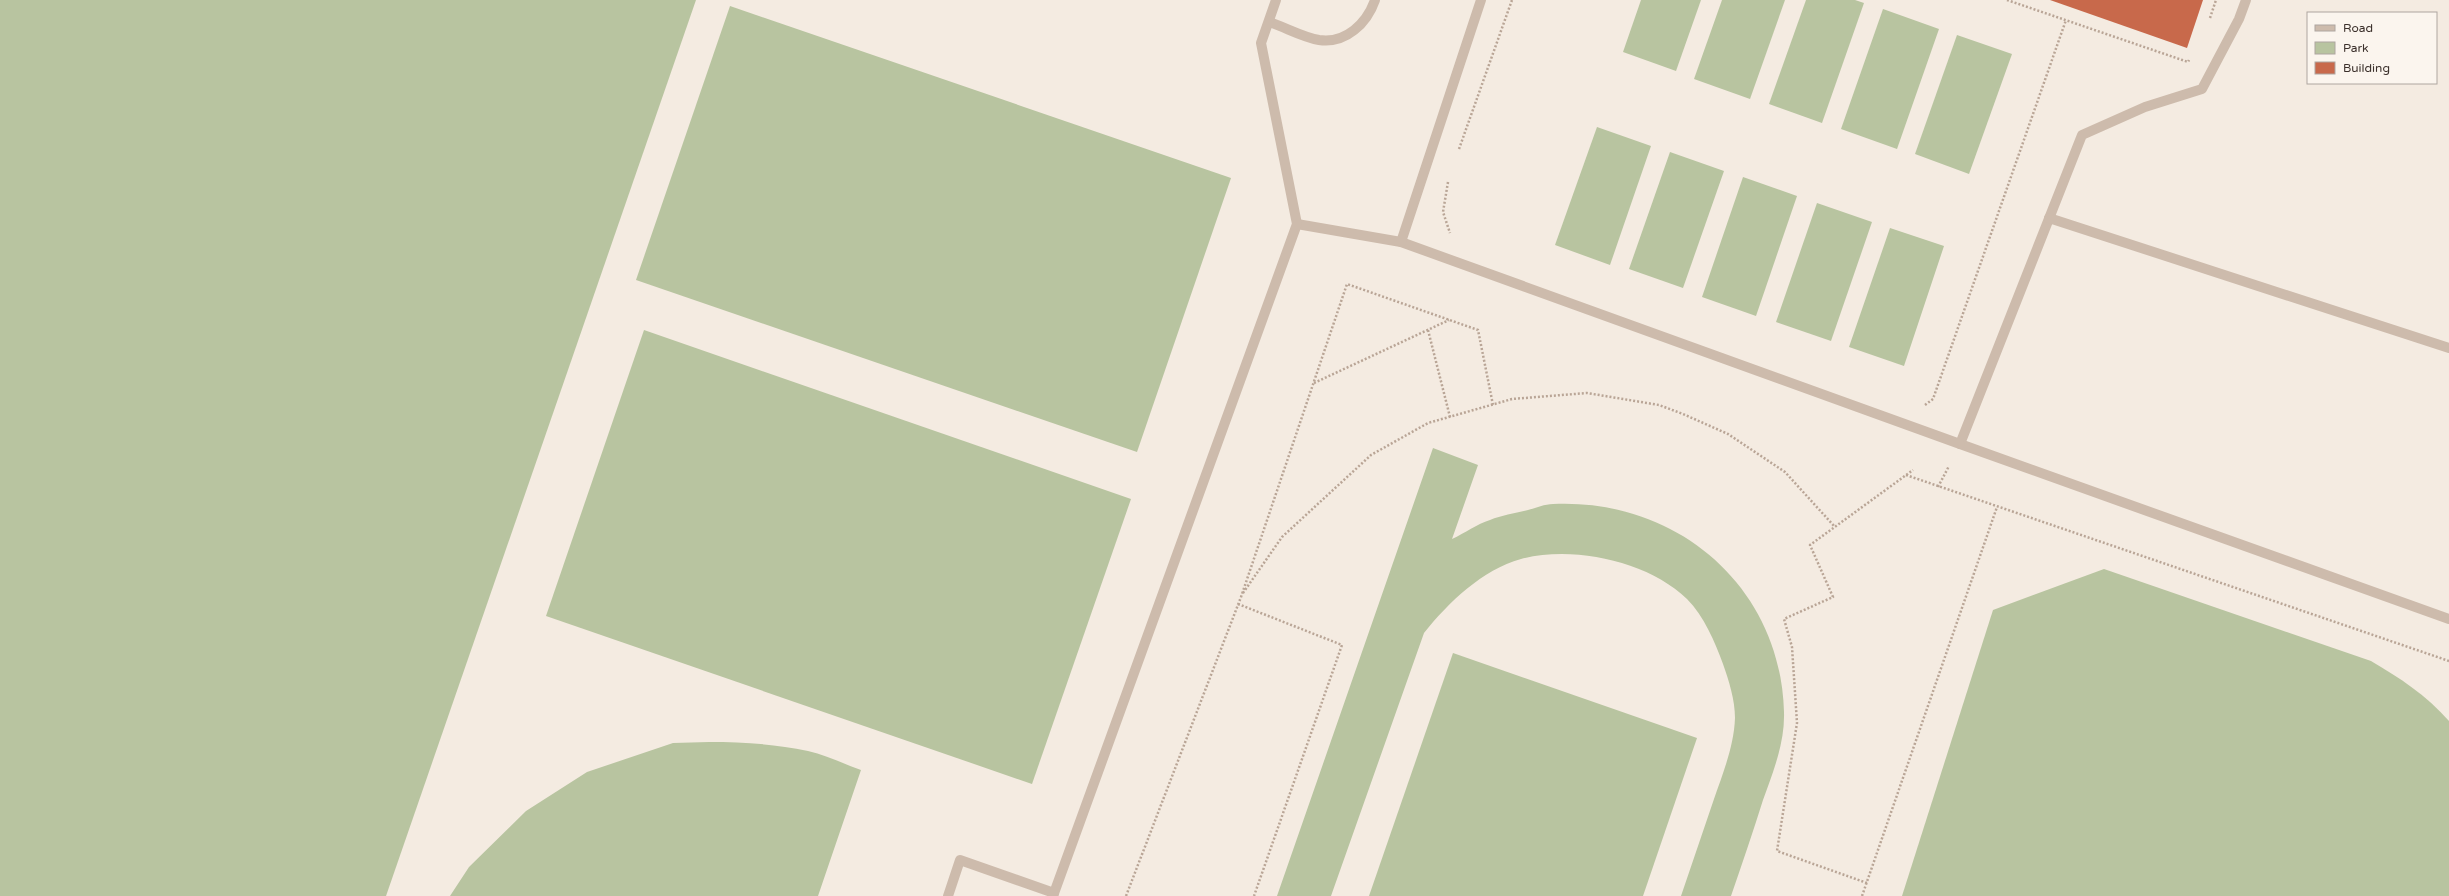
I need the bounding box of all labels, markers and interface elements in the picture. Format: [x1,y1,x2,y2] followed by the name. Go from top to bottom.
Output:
[2307,12,2437,84] legend
[2343,21,2373,35] text: Road
[2343,41,2369,55] text: Park
[2343,61,2390,75] text: Building

